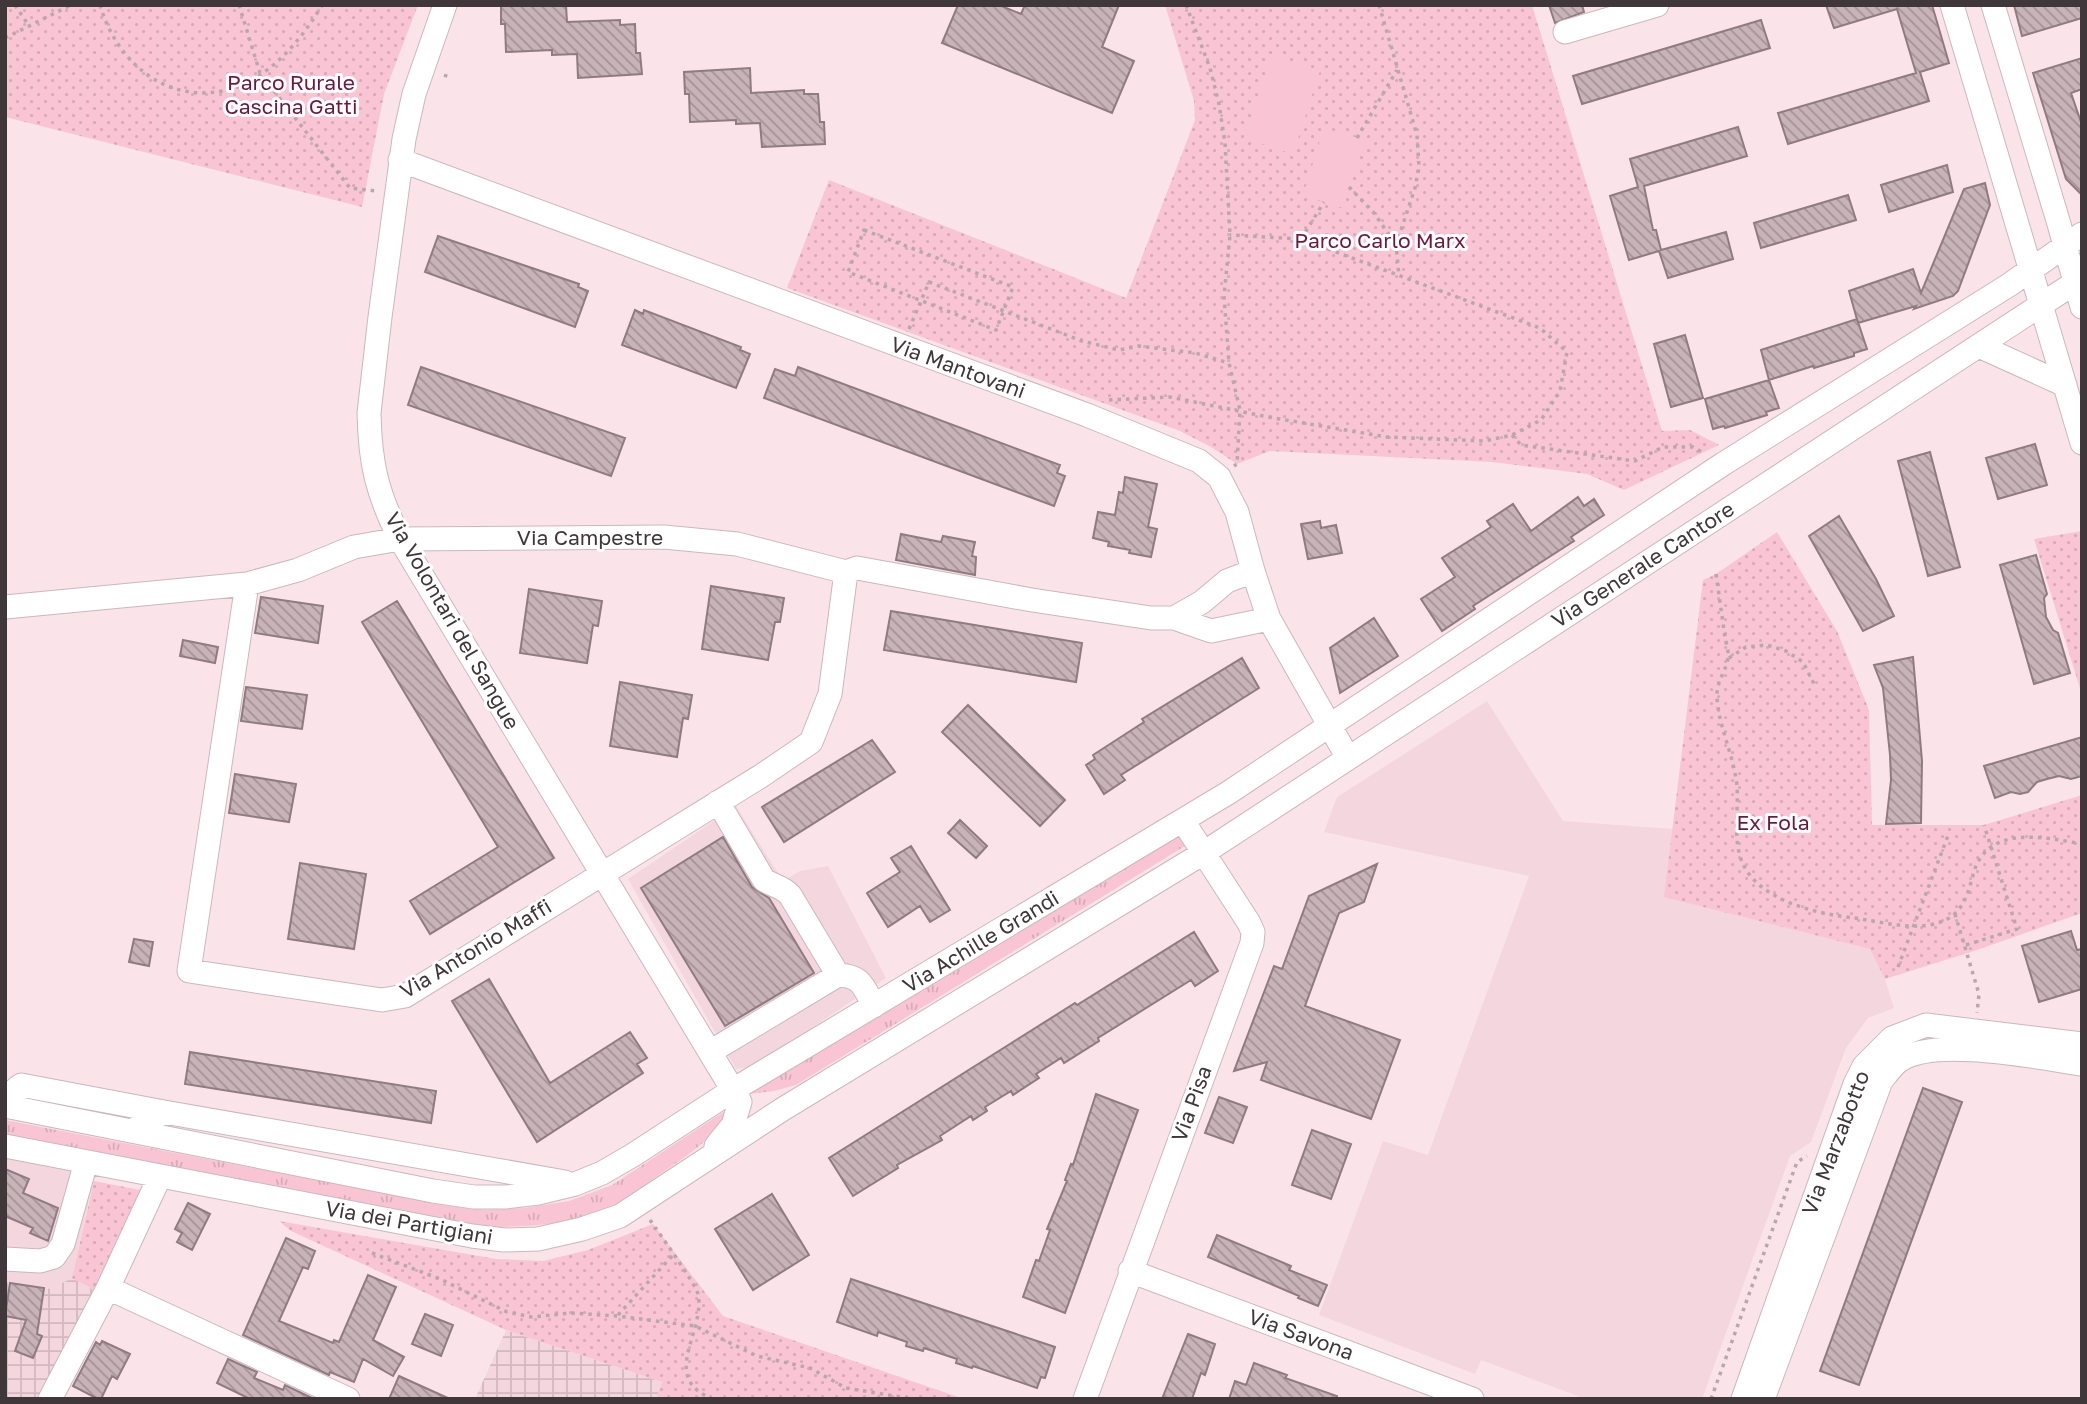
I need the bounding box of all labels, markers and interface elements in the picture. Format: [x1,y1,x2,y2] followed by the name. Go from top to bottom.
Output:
[224,69,358,119] park label: Parco Rurale Cascina Gatti
[1294,227,1466,253] park label: Parco Carlo Marx
[887,331,1029,403] street label: Via Mantovani
[1546,495,1739,633] street label: Via Generale Cantore
[380,507,526,734] street label: Via Volontari del Sangue
[517,524,663,550] street label: Via Campestre
[1736,809,1810,835] park label: Ex Fola
[898,884,1063,998] street label: Via Achille Grandi
[395,893,556,1004] street label: Via Antonio Maffi
[1165,1062,1217,1145] street label: Via Pisa
[1796,1067,1875,1218] street label: Via Marzabotto
[323,1194,495,1250] street label: Via dei Partigiani
[1245,1303,1358,1365] street label: Via Savona

